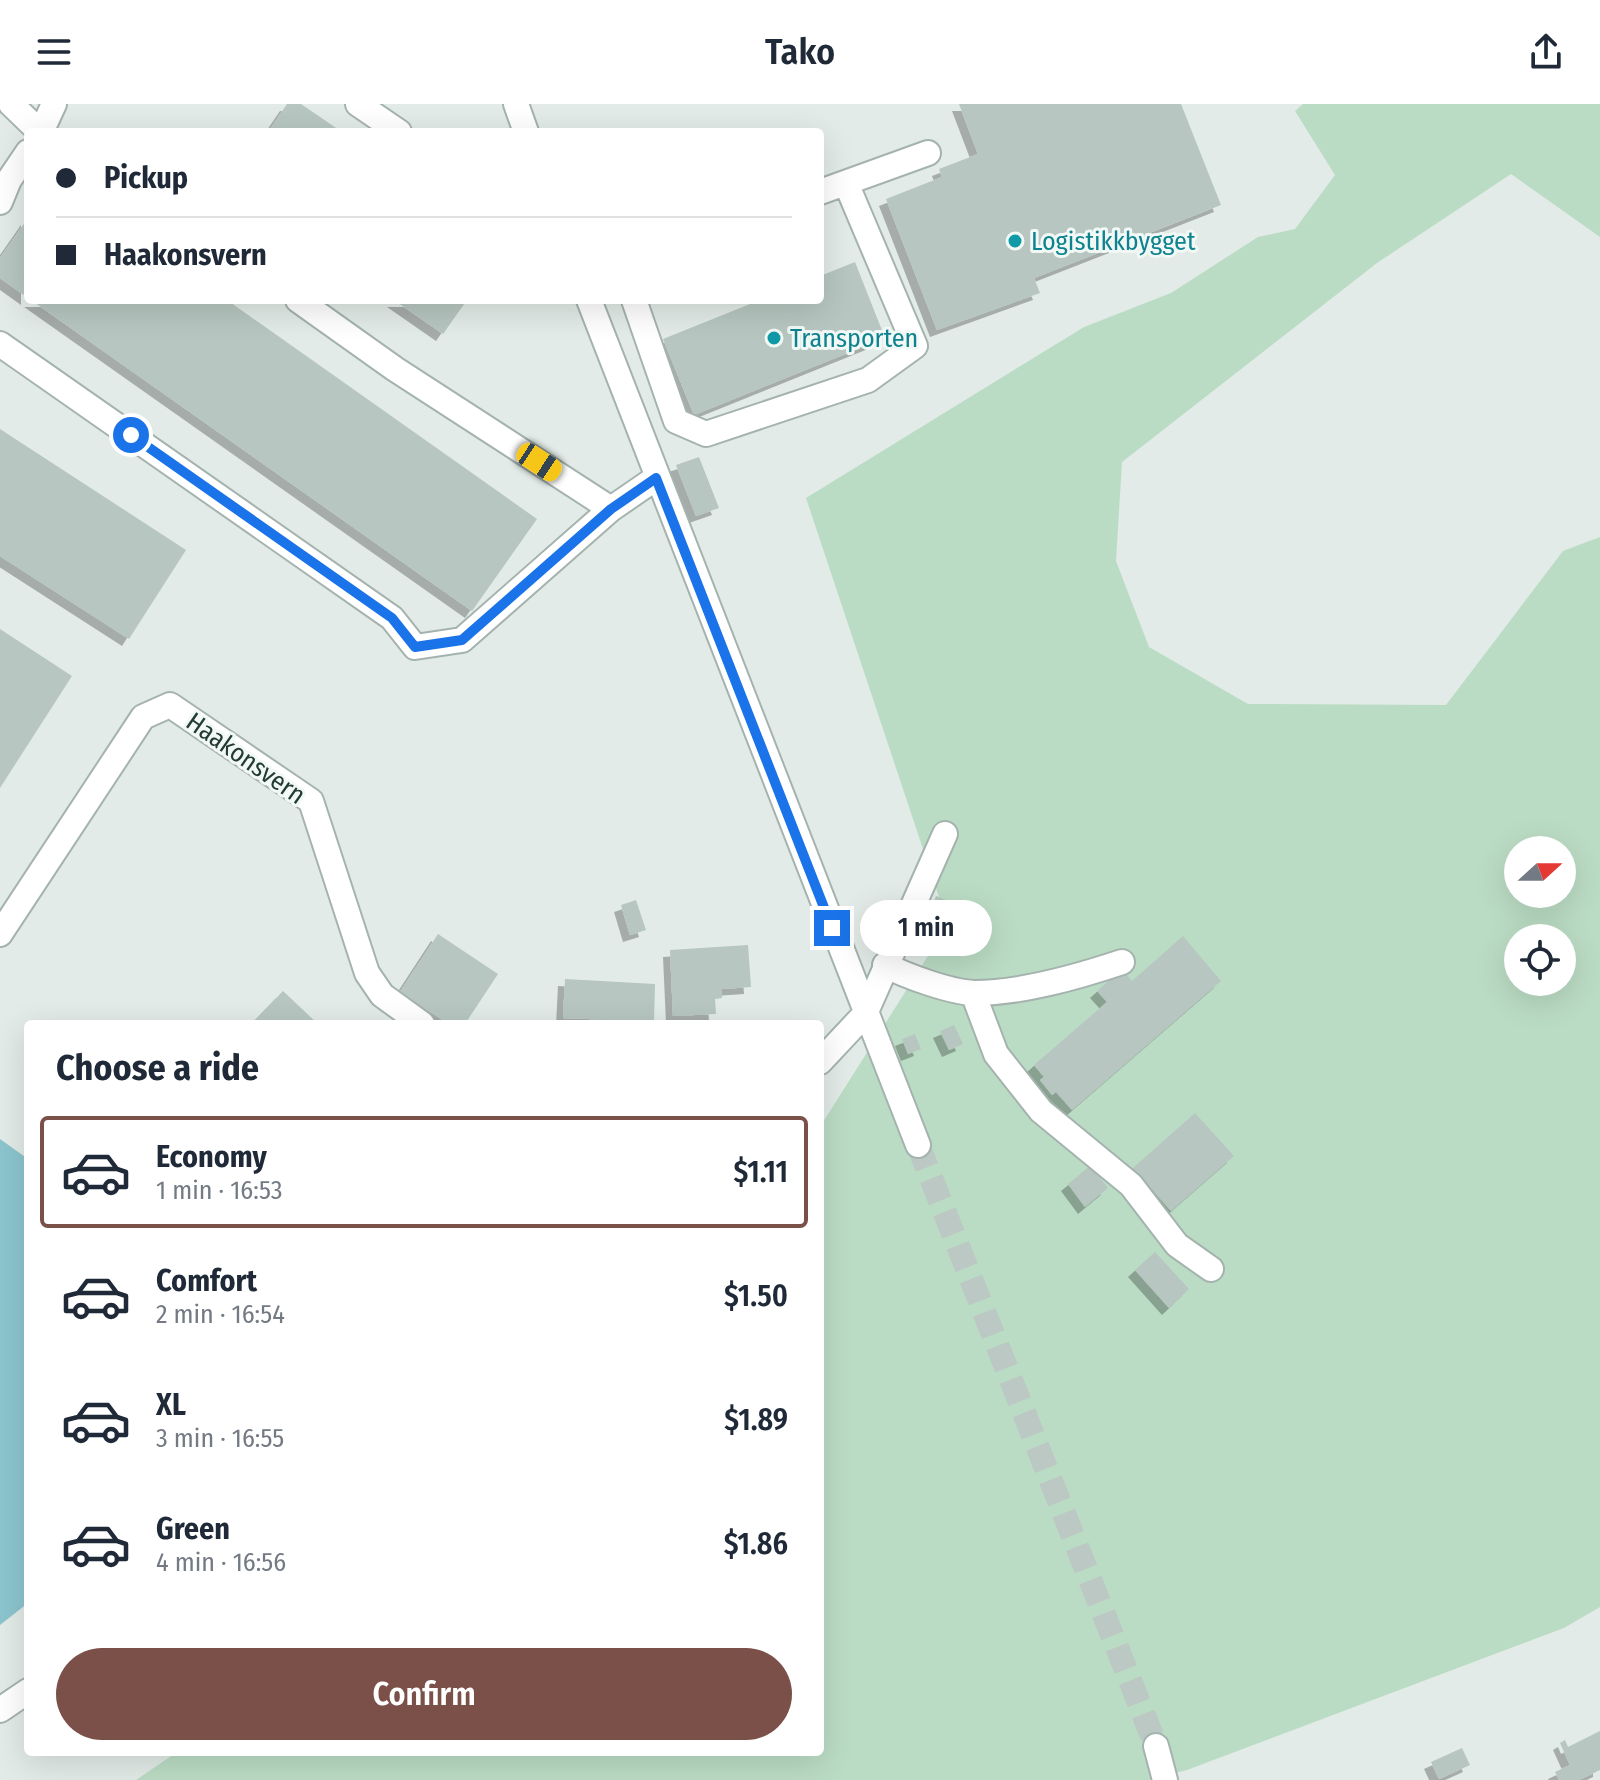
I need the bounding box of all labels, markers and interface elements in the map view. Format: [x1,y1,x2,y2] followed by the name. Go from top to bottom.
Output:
[32,30,76,74] icon: menu
[765,30,835,74] text: Tako
[1524,30,1568,74] icon: share
[104,160,188,196] text: Pickup
[1031,226,1196,257] place label: Logistikkbygget
[1006,232,1024,250] marker: Logistikkbygget
[104,237,267,273] text: Haakonsvern
[790,323,918,354] place label: Transporten
[765,329,783,347] marker: Transporten
[113,417,149,453] route start
[512,439,566,485] car
[180,706,311,811] street label: Haakonsvern
[1504,836,1576,908] north arrow
[1504,836,1576,996] map controls
[860,900,992,956] callout: 1 min
[814,910,850,946] route end
[898,912,954,943] text: 1 min
[1504,924,1576,996] button: locate
[56,1046,259,1090] text: Choose a ride
[60,1136,132,1208] icon: car
[156,1139,267,1175] text: Economy
[733,1154,788,1190] text: $1.11
[156,1175,282,1206] text: 1 min · 16:53
[60,1260,132,1332] icon: car
[156,1263,257,1299] text: Comfort
[724,1278,788,1314] text: $1.50
[156,1299,285,1330] text: 2 min · 16:54
[60,1384,132,1456] icon: car
[156,1387,186,1423] text: XL
[724,1402,788,1438] text: $1.89
[156,1423,284,1454] text: 3 min · 16:55
[60,1508,132,1580] icon: car
[156,1511,230,1547] text: Green
[724,1526,788,1562] text: $1.86
[156,1547,286,1578] text: 4 min · 16:56
[56,1648,792,1740] button: Confirm

